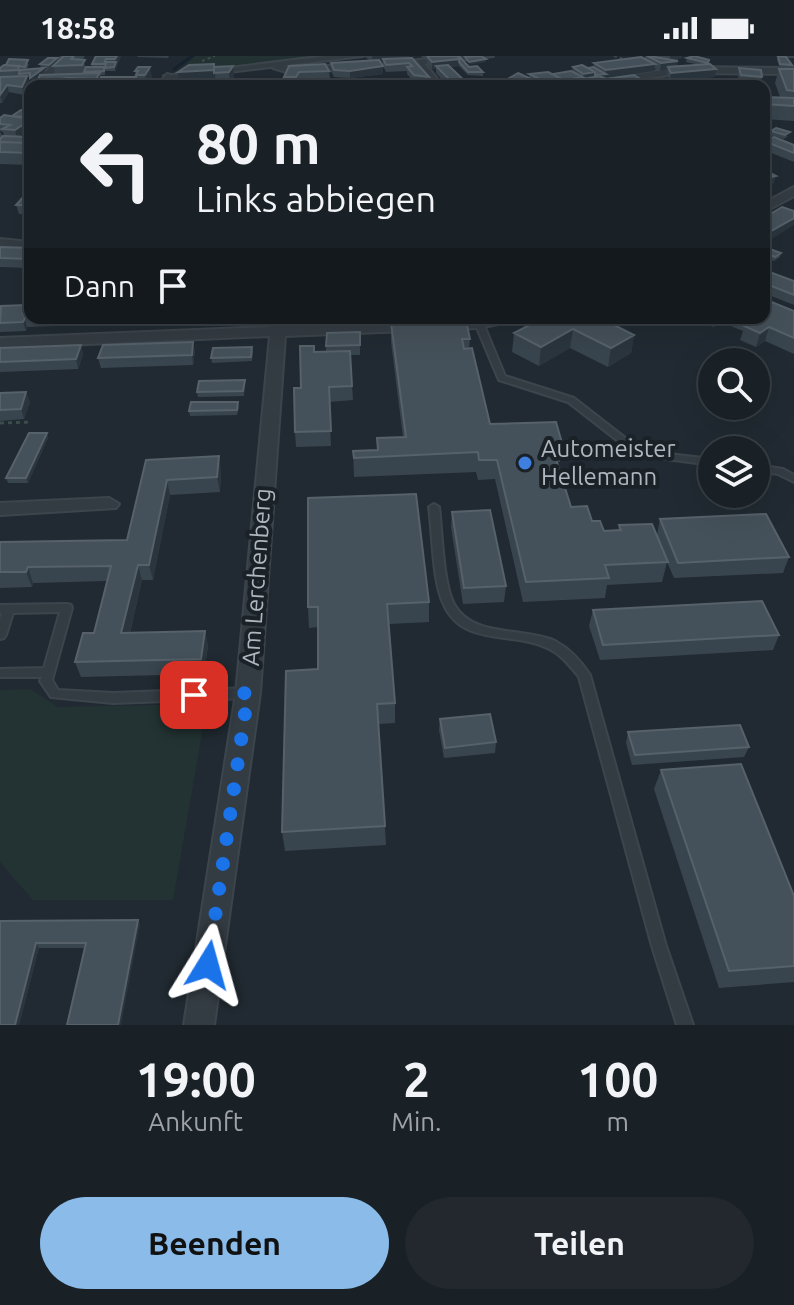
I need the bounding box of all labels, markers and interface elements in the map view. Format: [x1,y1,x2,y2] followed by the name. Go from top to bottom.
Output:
[40,11,115,45] text: 18:58
[64,112,168,216] icon: left
[196,112,321,175] text: 80 m
[196,178,436,219] text: Links abbiegen
[151,264,195,308] icon: arrive
[64,269,135,303] text: Dann
[698,348,770,508] map controls
[698,348,770,420] button: search
[541,435,676,490] place label: Automeister Hellemann
[698,436,770,508] button: layers
[516,454,534,472] marker: Automeister Hellemann
[237,487,276,667] street label: Am Lerchenberg
[160,661,228,729] pin
[172,673,216,717] icon: arrive
[166,923,250,1007] position arrow
[136,1052,256,1106] text: 19:00
[403,1052,430,1106] text: 2
[577,1052,658,1106] text: 100
[148,1107,243,1136] text: Ankunft
[391,1107,442,1136] text: Min.
[607,1107,629,1136] text: m
[40,1197,389,1289] button: Beenden
[405,1197,754,1289] button: Teilen

